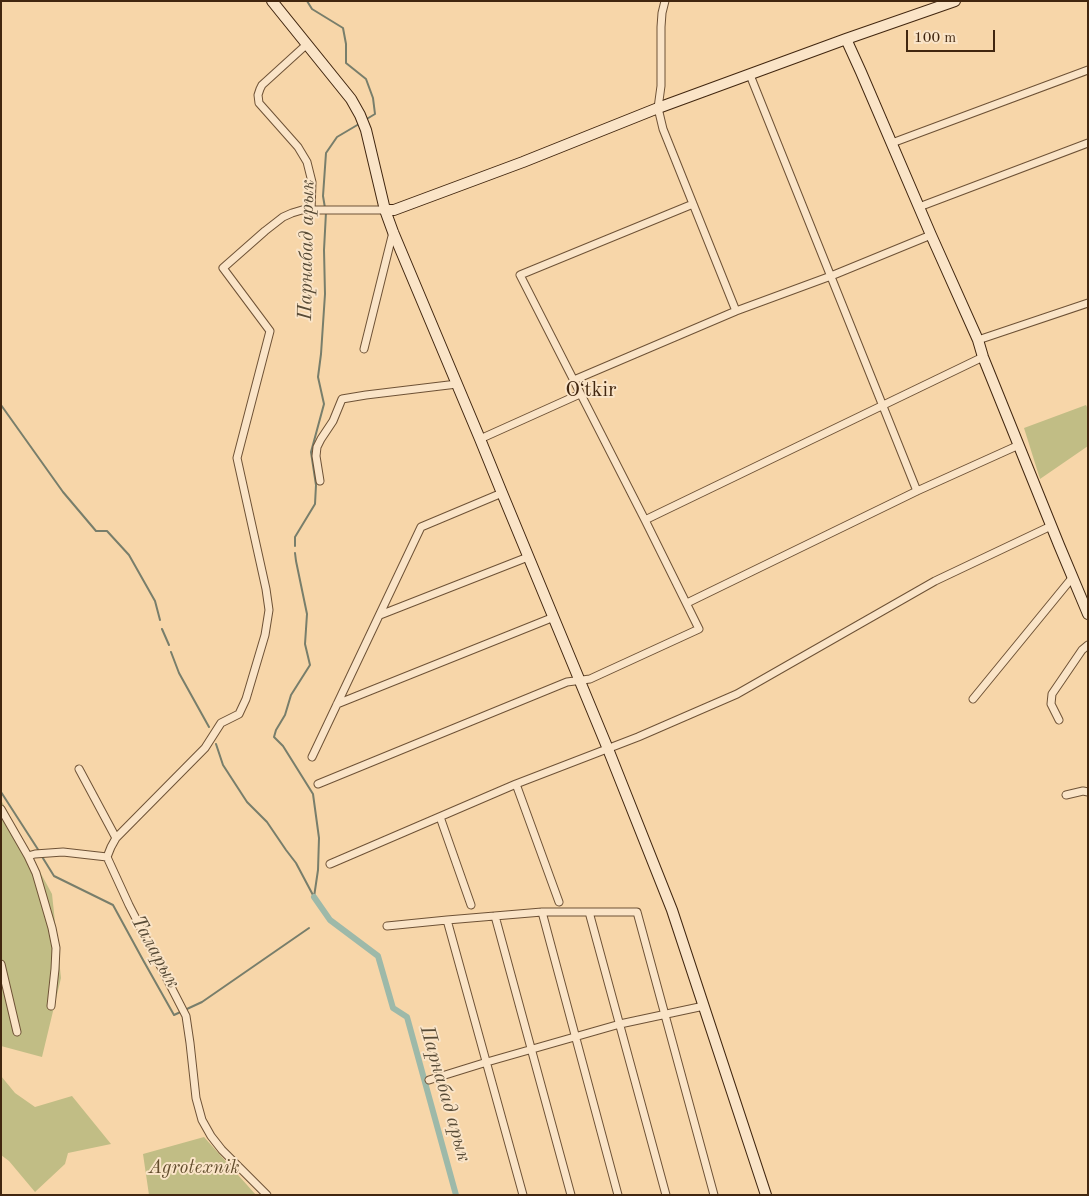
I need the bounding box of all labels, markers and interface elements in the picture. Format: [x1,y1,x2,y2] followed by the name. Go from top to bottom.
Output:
[909,20,998,52] scale bar
[914,31,956,46] text: 100 m
[294,179,320,321] water label: Парнабад арык
[565,377,617,403] district label: Oʻtkir
[125,911,185,993] water label: Таларык
[414,1023,476,1165] water label: Парнабад арык
[148,1157,240,1179] park label: Agrotexnik

